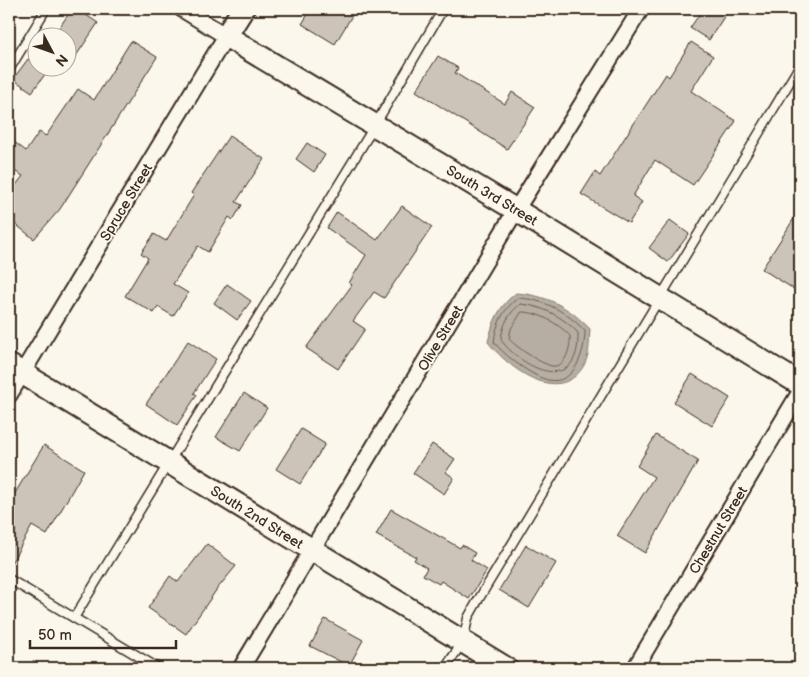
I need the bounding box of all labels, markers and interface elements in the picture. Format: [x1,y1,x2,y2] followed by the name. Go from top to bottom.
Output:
[28,28,78,78] north arrow
[52,51,71,70] text: N
[97,160,157,244] street label: Spruce Street
[443,162,541,230] street label: South 3rd Street
[414,302,467,374] street label: Olive Street
[207,482,307,553] street label: South 2nd Street
[686,483,752,577] street label: Chestnut Street
[30,617,176,649] scale bar
[38,626,72,645] text: 50 m

